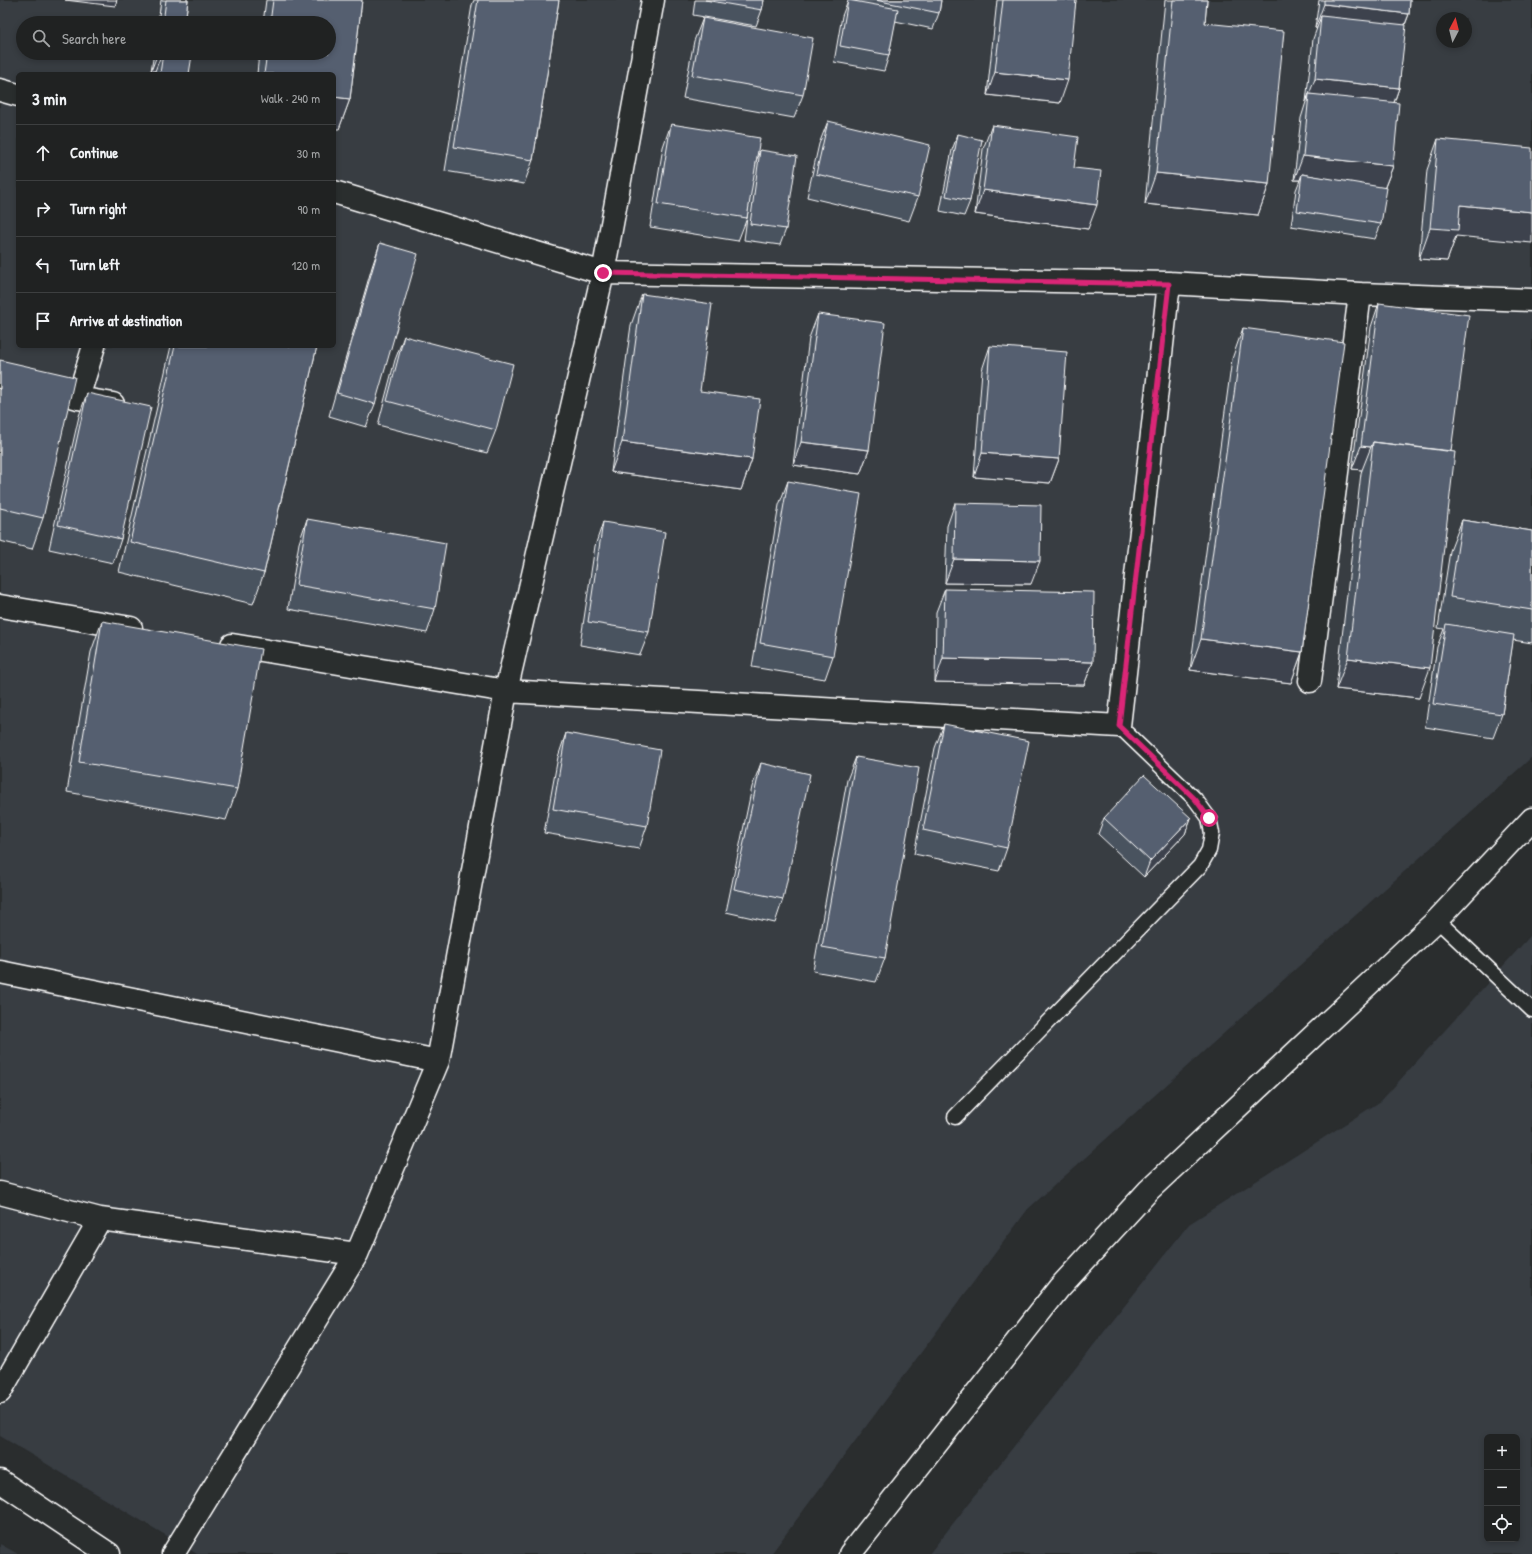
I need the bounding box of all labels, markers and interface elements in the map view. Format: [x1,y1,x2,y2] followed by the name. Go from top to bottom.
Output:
[1436,12,1472,48] north arrow
[16,16,336,60] search box
[30,27,52,49] icon: search
[62,28,126,49] text: Search here
[32,87,67,110] text: 3 min
[261,89,320,107] text: Walk · 240 m
[32,142,54,164] icon: ahead
[70,142,118,163] text: Continue
[297,144,320,162] text: 30 m
[32,198,54,220] icon: right
[70,198,126,219] text: Turn right
[298,200,320,218] text: 90 m
[32,254,54,276] icon: left
[70,254,120,275] text: Turn left
[292,256,320,274] text: 120 m
[594,264,612,282] route end
[32,310,54,332] icon: arrive
[70,310,182,331] text: Arrive at destination
[1200,809,1218,827] route start
[1484,1434,1520,1542] map controls
[1484,1434,1520,1470] button: +
[1484,1470,1520,1506] button: −
[1484,1506,1520,1542] button: locate

